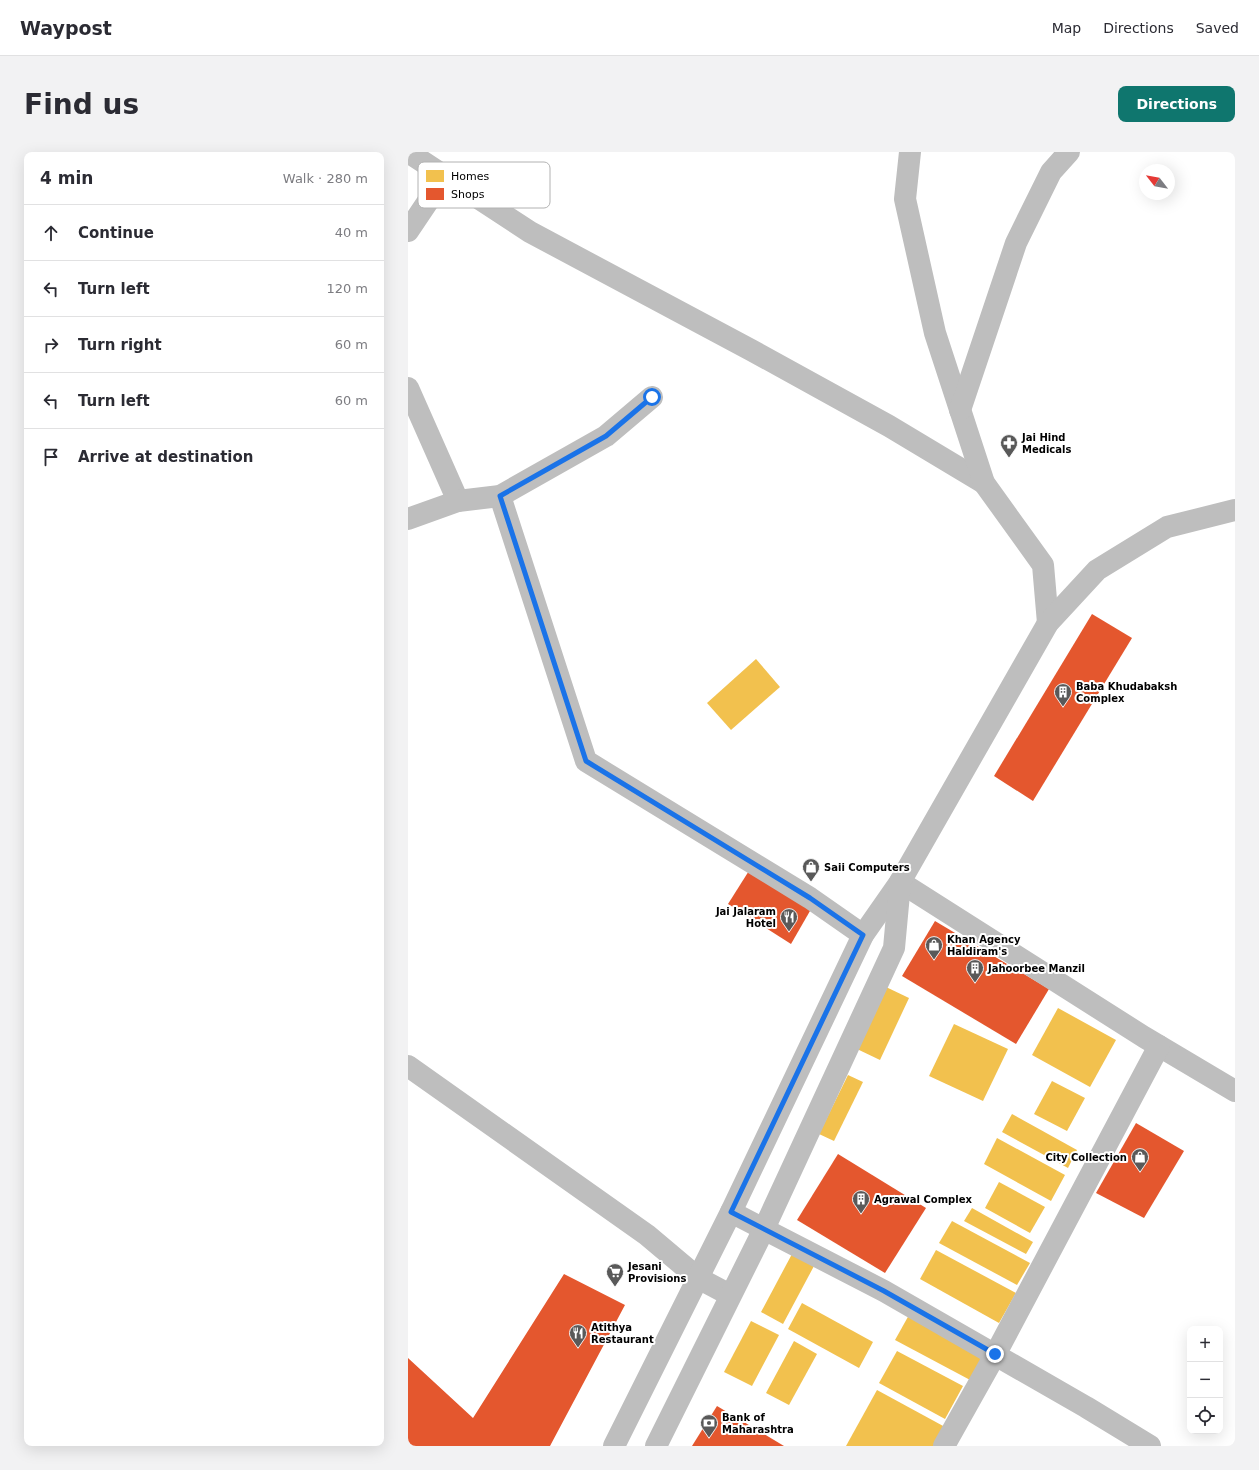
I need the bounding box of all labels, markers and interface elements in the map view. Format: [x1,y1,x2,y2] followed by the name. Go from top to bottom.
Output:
[20,17,112,39] text: Waypost
[1052,20,1081,36] text: Map
[1103,20,1174,36] text: Directions
[1196,20,1239,36] text: Saved
[1118,86,1235,122] button: Directions
[24,88,139,121] text: Find us
[418,162,550,208] legend
[1139,164,1175,200] north arrow
[40,168,93,188] text: 4 min
[451,170,489,183] text: Homes
[283,171,368,186] text: Walk · 280 m
[451,188,485,201] text: Shops
[40,222,62,244] icon: ahead
[78,224,154,242] text: Continue
[335,225,368,240] text: 40 m
[40,278,62,300] icon: left
[78,280,150,298] text: Turn left
[326,281,368,296] text: 120 m
[40,334,62,356] icon: right
[78,336,162,354] text: Turn right
[335,337,368,352] text: 60 m
[643,388,661,406] route start
[40,390,62,412] icon: left
[78,392,150,410] text: Turn left
[335,393,368,408] text: 60 m
[1021,432,1071,455] place label: Jai Hind Medicals
[999,433,1019,458] pharmacy icon: Jai Hind Medicals
[40,446,62,468] icon: arrive
[78,448,253,466] text: Arrive at destination
[1076,681,1177,704] place label: Baba Khudabaksh Complex
[1053,682,1073,707] building icon: Baba Khudabaksh Complex
[801,857,821,882] shop icon: Saii Computers
[824,862,910,873] place label: Saii Computers
[715,906,776,929] place label: Jai Jalaram Hotel
[779,907,799,932] restaurant icon: Jai Jalaram Hotel
[947,934,1021,957] place label: Khan Agency Haldiram's
[924,935,944,960] shop icon: Khan Agency Haldiram's
[965,958,985,983] building icon: Jahoorbee Manzil
[987,963,1085,974] place label: Jahoorbee Manzil
[1130,1147,1150,1172] shop icon: City Collection
[1045,1152,1127,1163] place label: City Collection
[851,1189,871,1214] building icon: Agrawal Complex
[874,1194,972,1205] place label: Agrawal Complex
[627,1261,686,1284] place label: Jesani Provisions
[605,1262,625,1287] supermarket icon: Jesani Provisions
[591,1322,654,1345] place label: Atithya Restaurant
[568,1323,588,1348] restaurant icon: Atithya Restaurant
[1187,1326,1223,1434] map controls
[1187,1326,1223,1362] button: +
[986,1345,1004,1363] route end
[1187,1362,1223,1398] button: −
[1187,1398,1223,1434] button: locate
[722,1412,794,1435] place label: Bank of Maharashtra
[699,1413,719,1438] bank icon: Bank of Maharashtra

